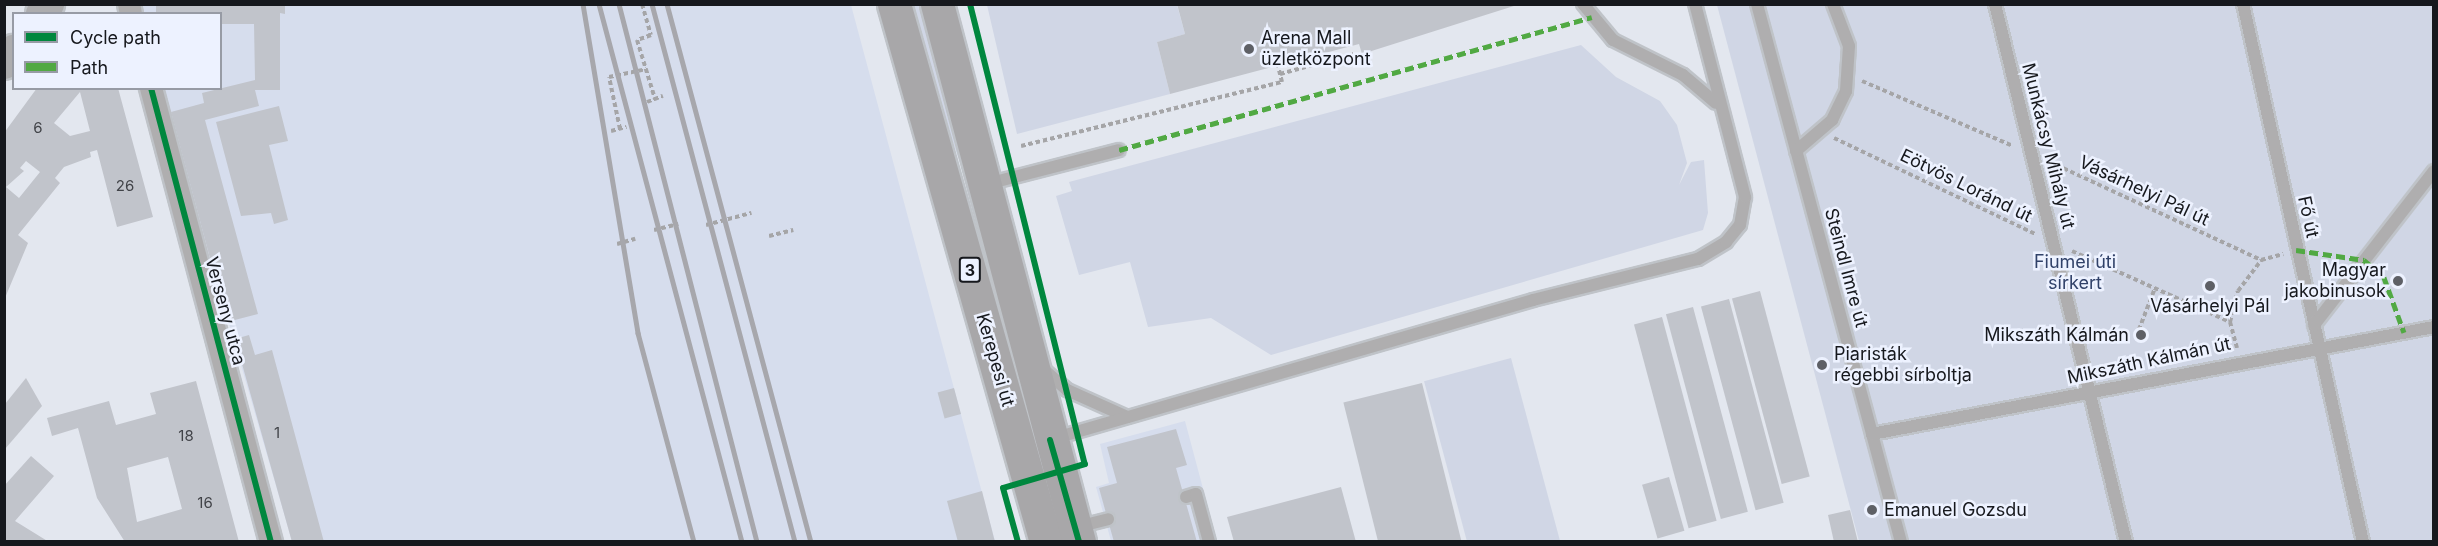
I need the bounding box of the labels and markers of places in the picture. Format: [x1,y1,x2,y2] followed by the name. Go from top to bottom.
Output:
[1261,28,1371,70] place label: Arena Mall üzletközpont
[1242,42,1256,56] marker: Arena Mall üzletközpont
[2284,260,2386,302] place label: Magyar jakobinusok
[2391,274,2405,288] marker: Magyar jakobinusok
[2203,279,2217,293] marker: Vásárhelyi Pál
[2150,295,2270,317] place label: Vásárhelyi Pál
[1984,324,2129,346] place label: Mikszáth Kálmán
[2134,328,2148,342] marker: Mikszáth Kálmán
[1834,344,1972,386] place label: Piaristák régebbi sírboltja
[1815,358,1829,372] marker: Piaristák régebbi sírboltja
[1884,499,2027,521] place label: Emanuel Gozsdu
[1865,503,1879,517] marker: Emanuel Gozsdu

